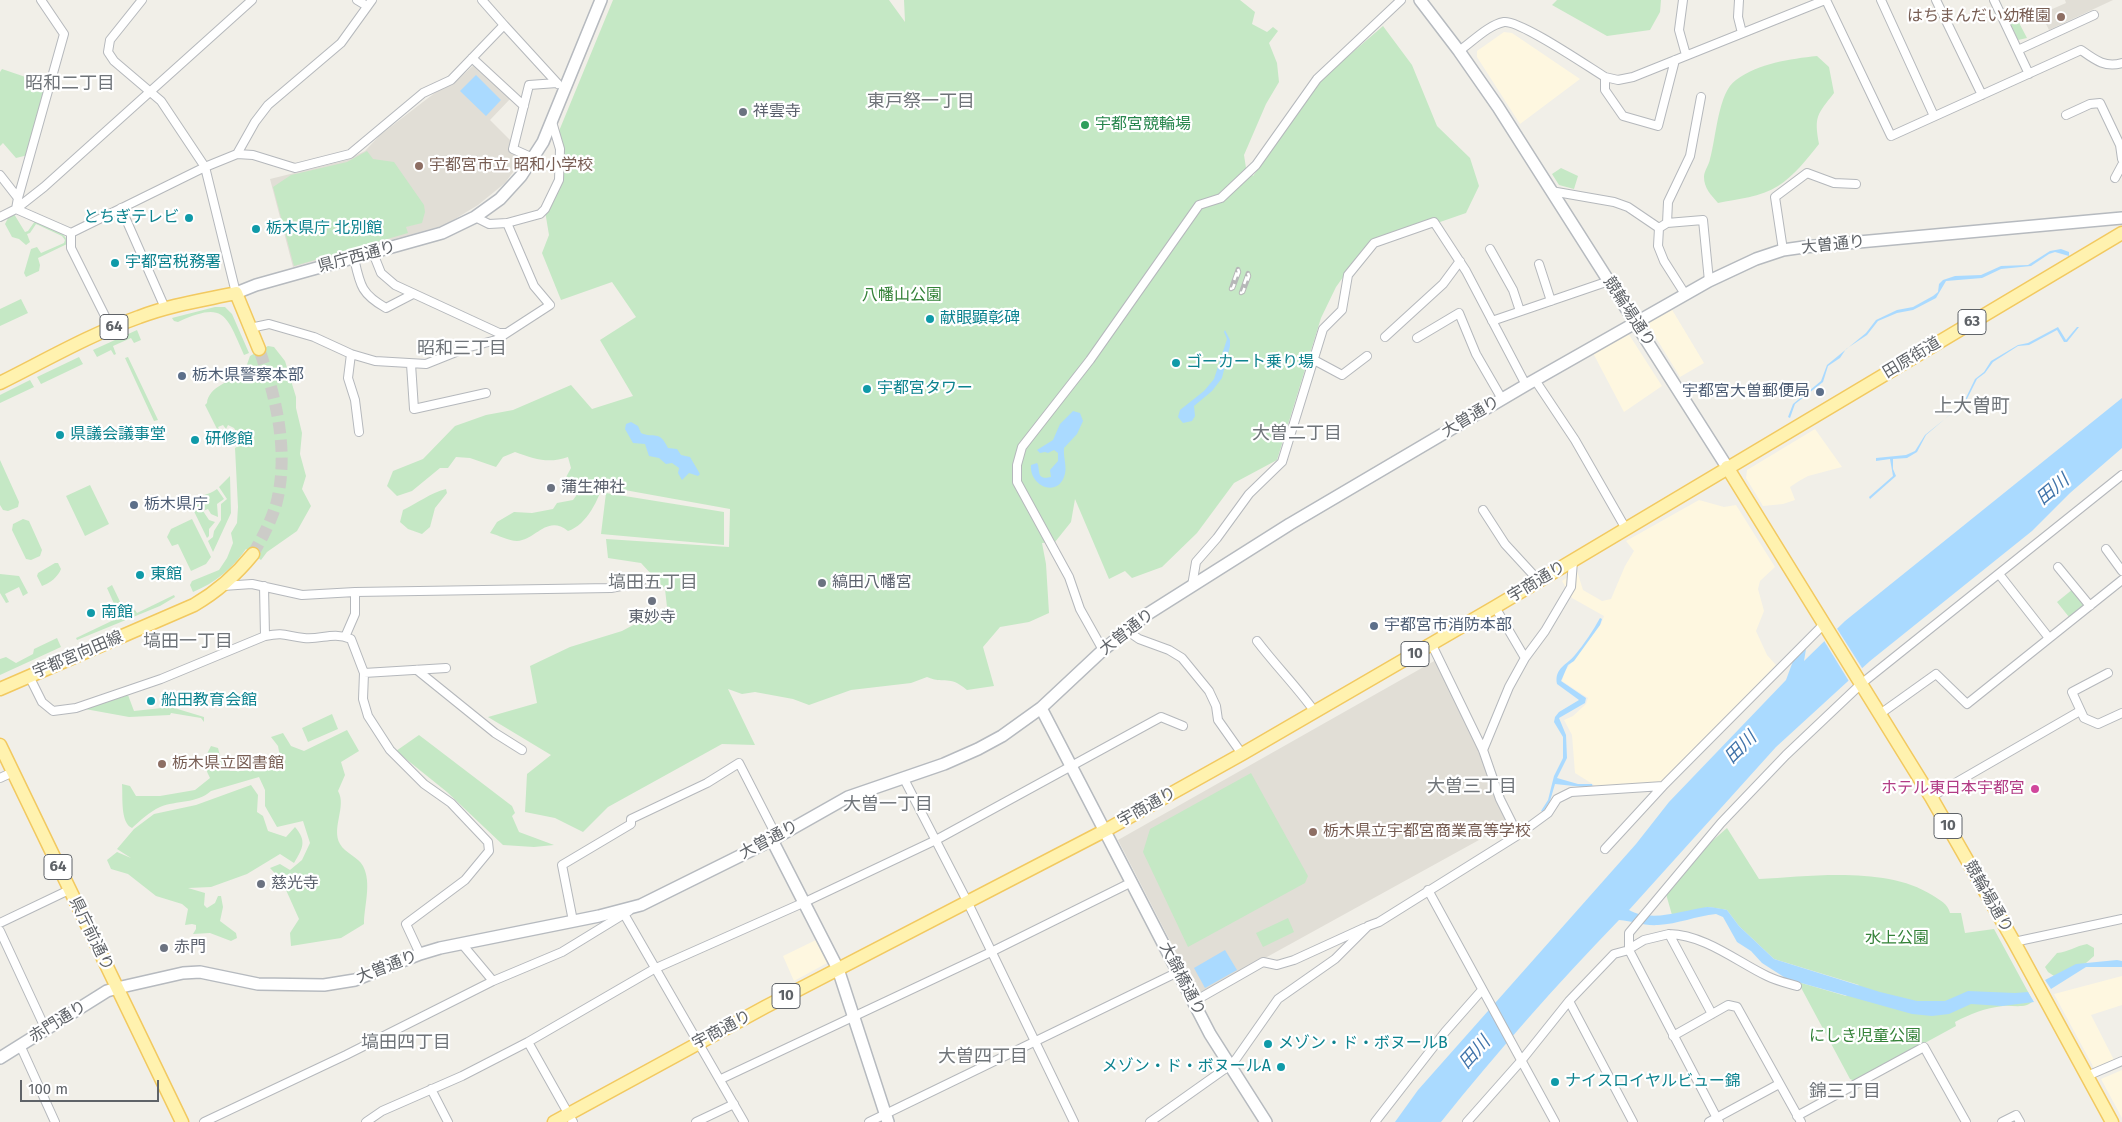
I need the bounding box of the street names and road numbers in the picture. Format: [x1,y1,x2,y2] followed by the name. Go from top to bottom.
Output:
[1800,232,1866,258] street label: 大曽通り
[316,237,398,277] street label: 県庁西通り
[1599,273,1659,351] street label: 競輪場通り
[1958,310,1986,334] road number: 63
[100,314,128,340] road number: 64
[1880,333,1944,383] street label: 田原街道
[1439,392,1503,442] street label: 大曽通り
[1505,557,1569,607] street label: 宇商通り
[1096,605,1158,659] street label: 大曽通り
[30,627,126,683] street label: 宇都宮向田線
[1401,642,1429,666] road number: 10
[1114,783,1180,831] street label: 宇商通り
[1934,814,1962,838] road number: 10
[736,817,802,863] street label: 大曽通り
[44,854,72,880] road number: 64
[1960,858,2016,936] street label: 競輪場通り
[65,894,117,974] street label: 県庁前通り
[1155,939,1209,1019] street label: 大錦橋通り
[354,947,420,987] street label: 大曽通り
[772,984,800,1008] road number: 10
[26,997,90,1047] street label: 赤門通り
[689,1007,755,1053] street label: 宇商通り

